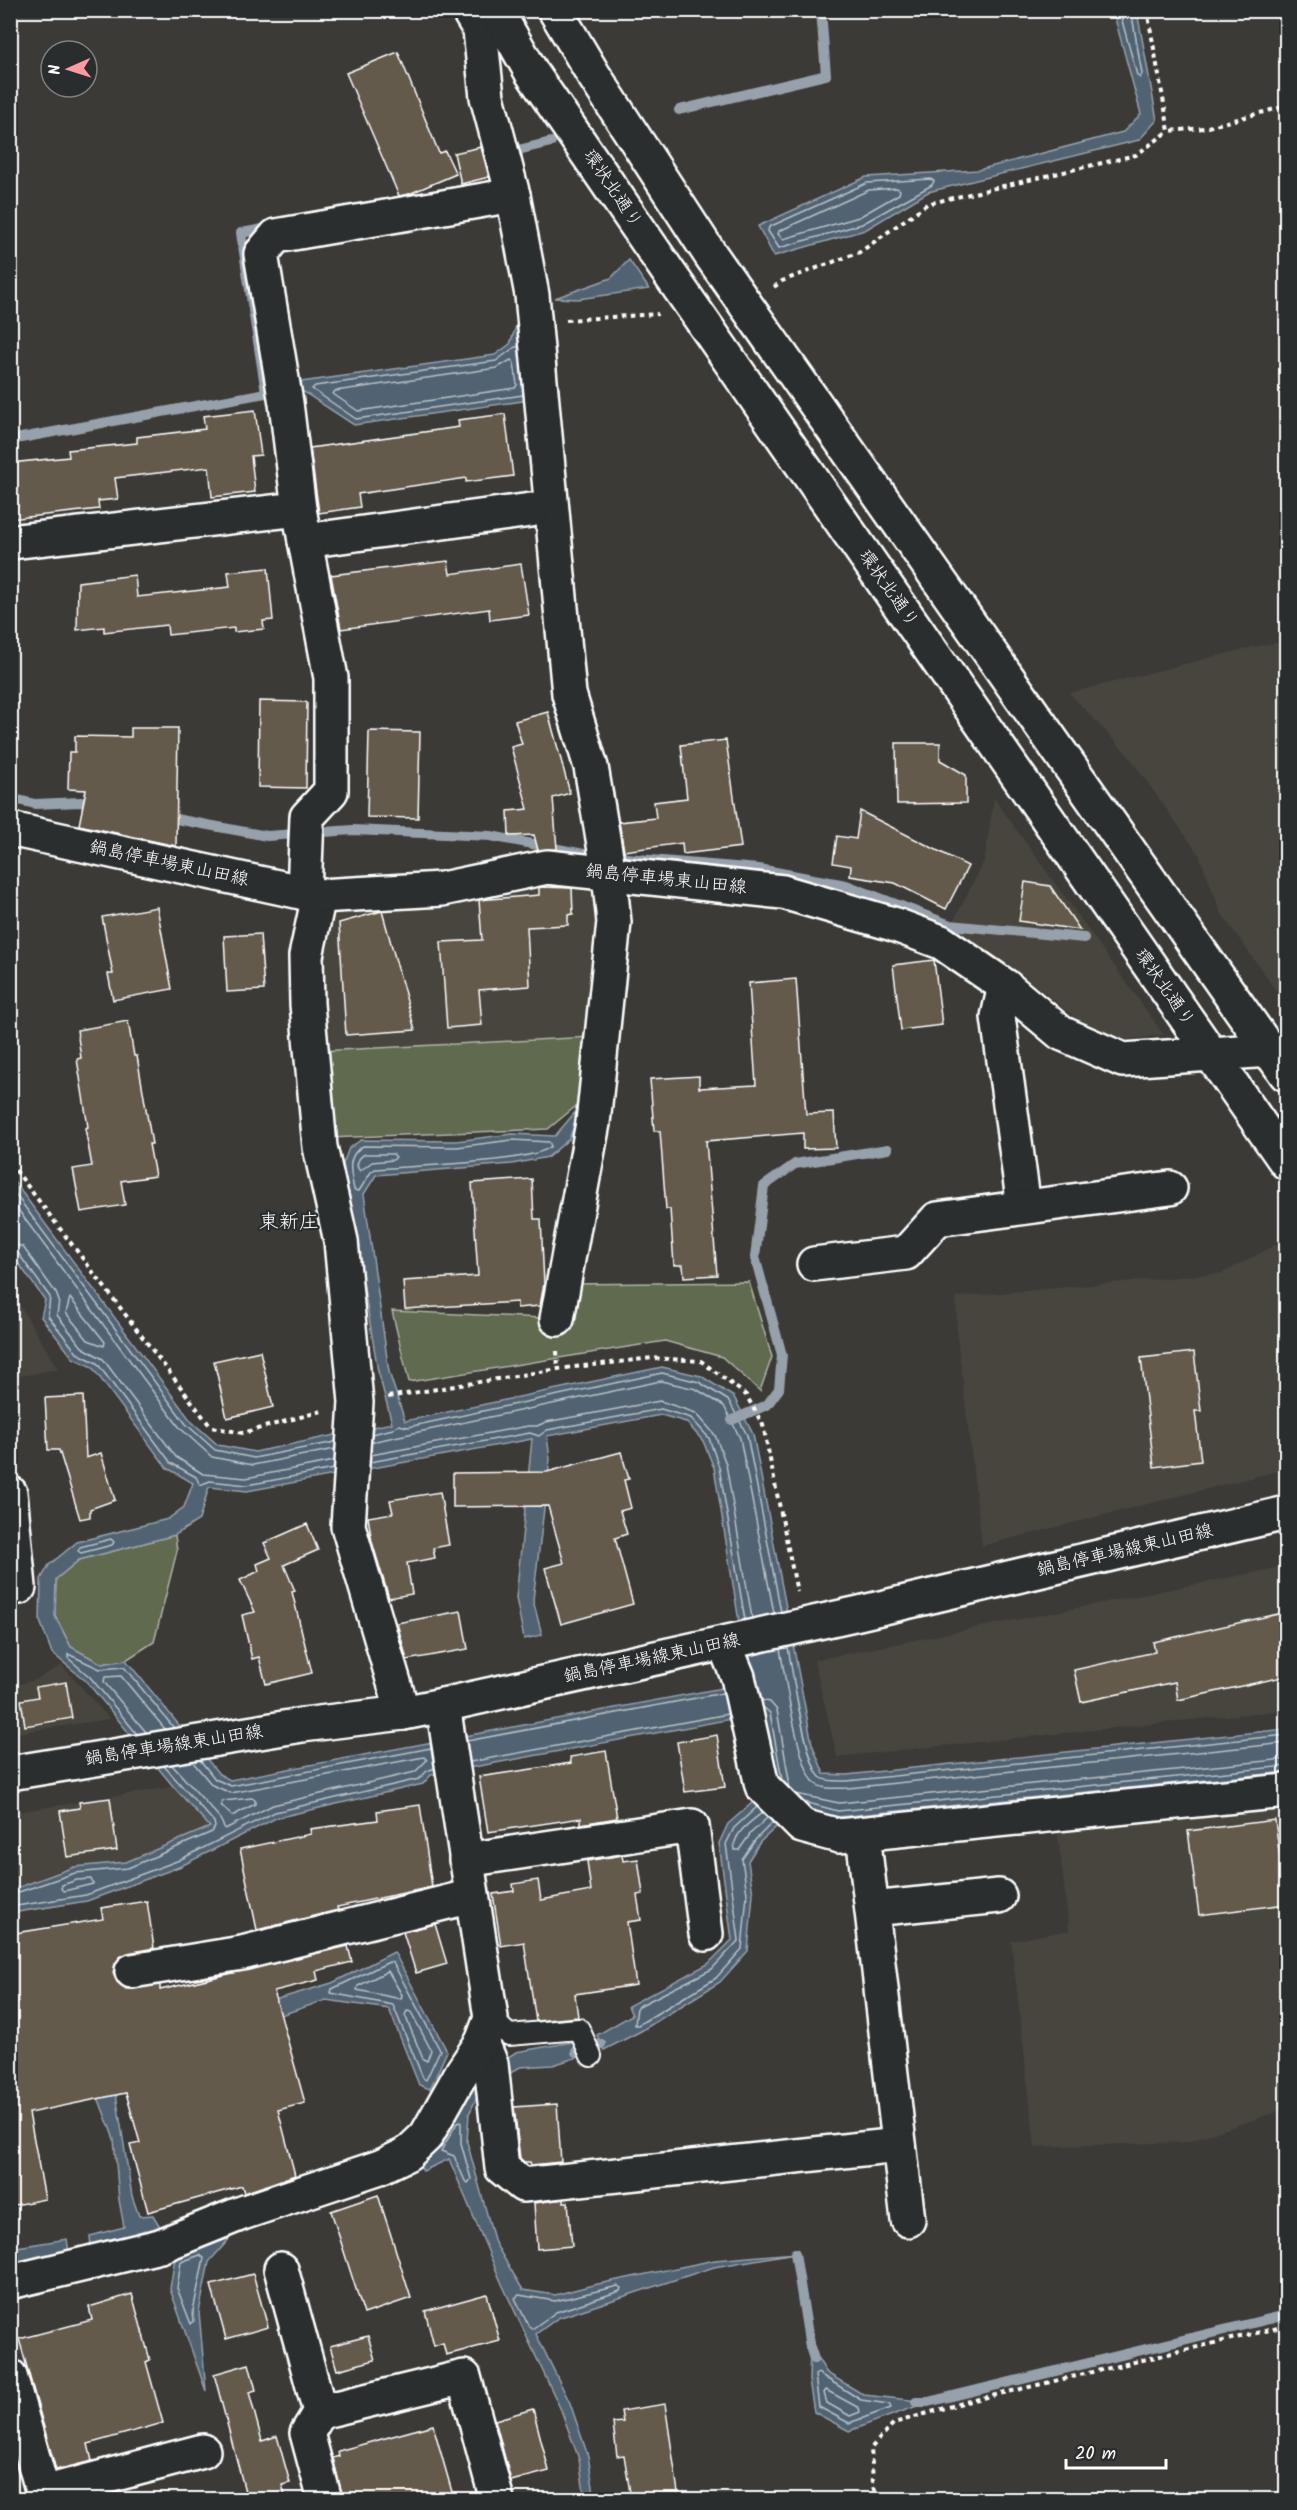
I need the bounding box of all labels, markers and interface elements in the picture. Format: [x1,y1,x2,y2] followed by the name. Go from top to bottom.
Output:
[39,39,99,99] north arrow
[43,64,68,75] text: N
[575,144,649,234] street label: 環状北通り
[850,544,926,634] street label: 環状北通り
[87,833,251,895] street label: 鍋島停車場東山田線
[584,857,748,903] street label: 鍋島停車場東山田線
[1126,943,1202,1033] street label: 環状北通り
[259,1207,319,1239] district label: 東新庄
[1034,1517,1216,1585] street label: 鍋島停車場線東山田線
[561,1626,743,1692] street label: 鍋島停車場線東山田線
[83,1718,265,1774] street label: 鍋島停車場線東山田線
[1066,2432,1166,2470] scale bar
[1075,2440,1116,2469] text: 20 m

